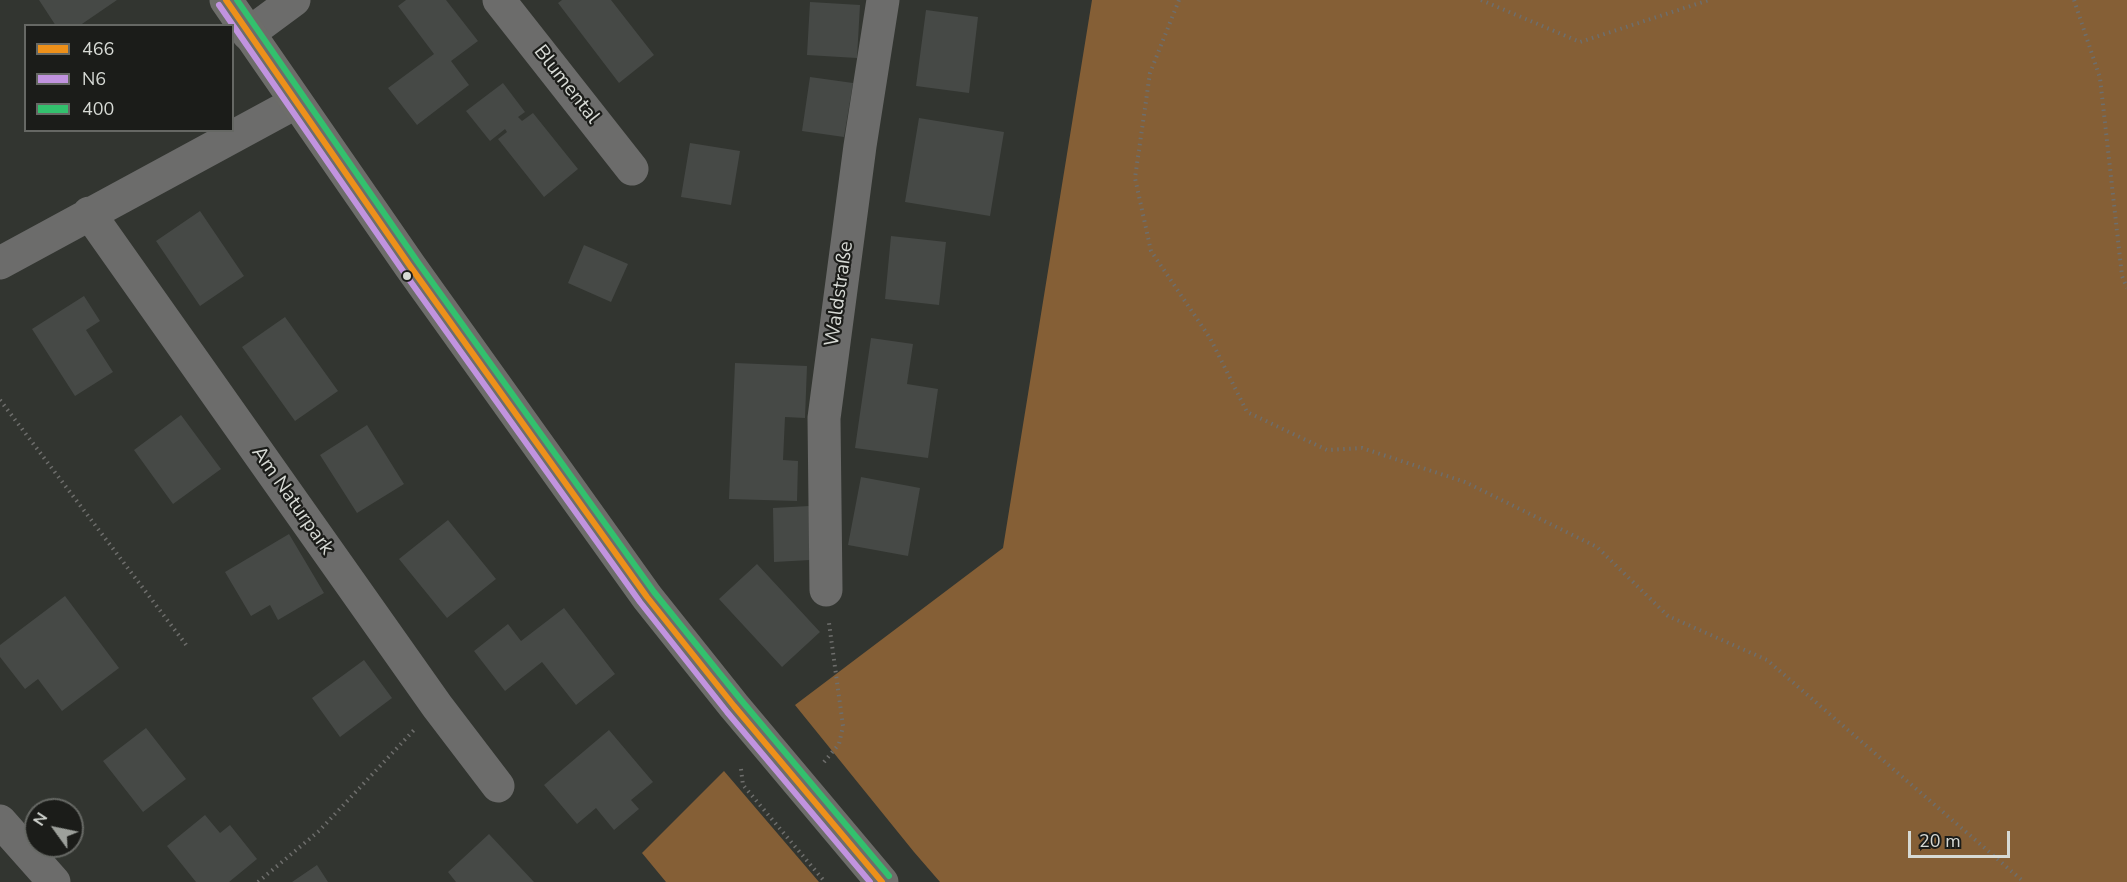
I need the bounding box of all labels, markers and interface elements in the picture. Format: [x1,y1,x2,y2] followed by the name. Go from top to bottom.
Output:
[24,24,234,132] legend
[82,37,114,61] text: 466
[528,41,604,129] street label: Blumental
[82,67,106,91] text: N6
[82,97,114,121] text: 400
[821,240,859,348] street label: Waldstraße
[401,270,413,282] unlabelled marker
[246,442,338,560] street label: Am Naturpark
[24,798,84,858] north arrow
[28,808,53,830] text: N
[1911,819,2013,857] scale bar
[1919,829,1961,853] text: 20 m

